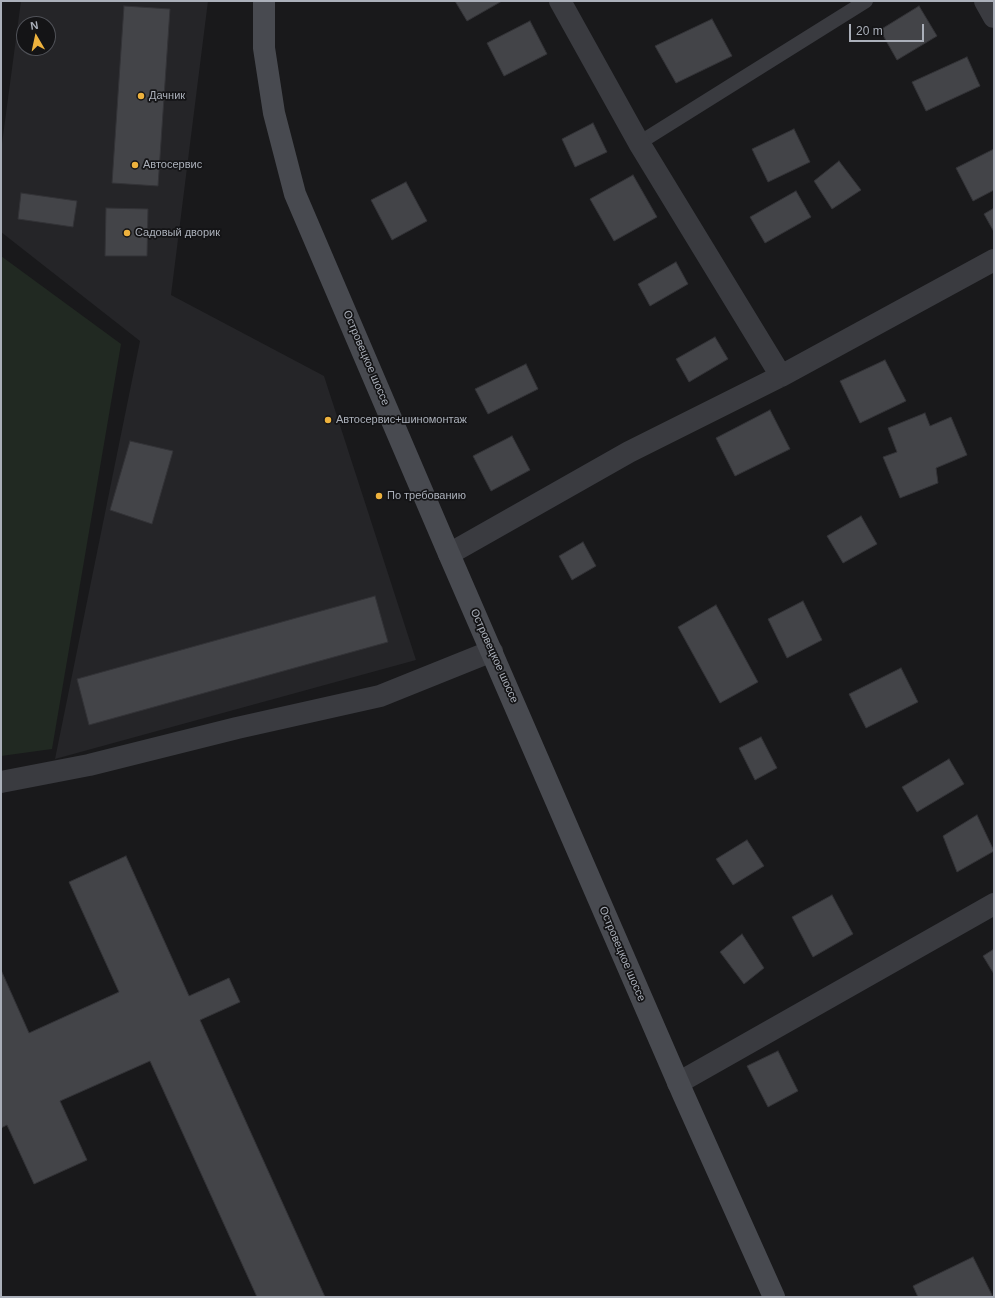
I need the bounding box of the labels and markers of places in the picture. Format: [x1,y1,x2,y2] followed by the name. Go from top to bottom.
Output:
[149,89,185,103] place label: Дачник
[136,91,146,101] marker: Дачник
[143,158,202,172] place label: Автосервис
[130,160,140,170] marker: Автосервис
[135,226,220,240] place label: Садовый дворик
[122,228,132,238] marker: Садовый дворик
[336,413,467,427] place label: Автосервис+шиномонтаж
[323,415,333,425] marker: Автосервис+шиномонтаж
[387,489,466,503] place label: По требованию
[374,491,384,501] marker: По требованию

